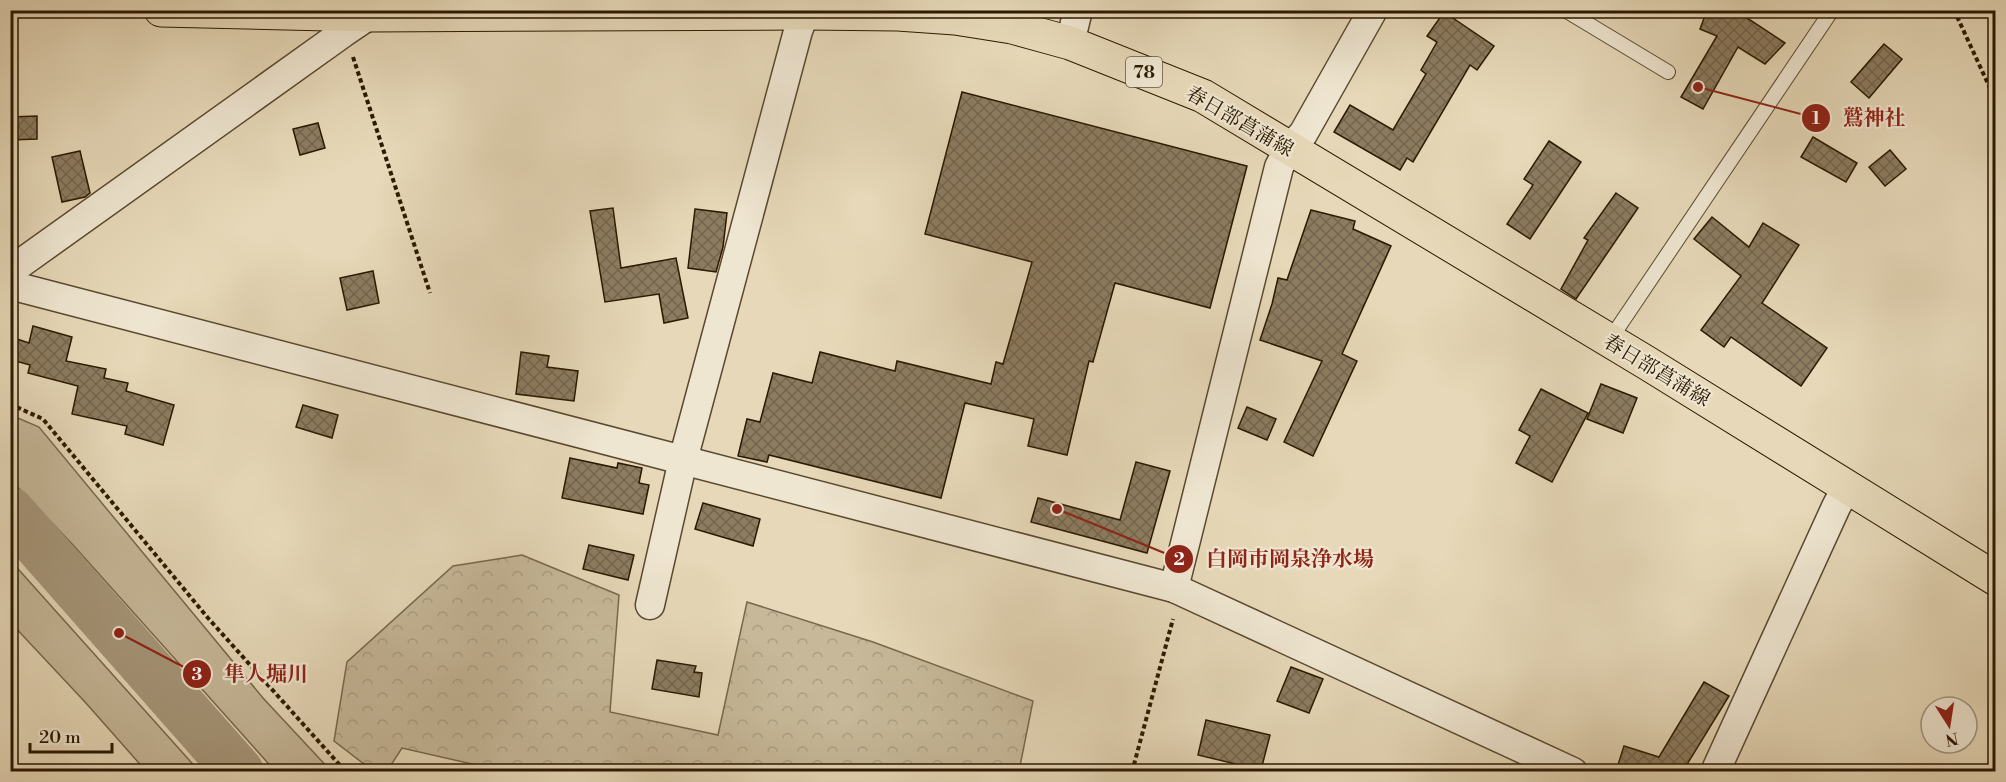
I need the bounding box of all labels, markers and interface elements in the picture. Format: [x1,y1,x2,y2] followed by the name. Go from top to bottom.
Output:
[1126,57,1162,87] road number: 78
[1181,81,1297,163] street label: 春日部菖蒲線
[1801,98,1918,137] callout: 鷲神社
[1843,106,1906,132] text: 鷲神社
[1812,107,1821,130] text: 1
[1598,330,1714,413] street label: 春日部菖蒲線
[1164,539,1386,578] callout: 白岡市岡泉浄水場
[1206,547,1374,573] text: 白岡市岡泉浄水場
[1173,548,1185,571] text: 2
[182,654,320,693] callout: 隼人堀川
[224,662,308,688] text: 隼人堀川
[192,663,203,686] text: 3
[1919,695,1979,755] north arrow
[30,716,112,754] scale bar
[39,726,81,749] text: 20 m
[1943,728,1960,750] text: N

